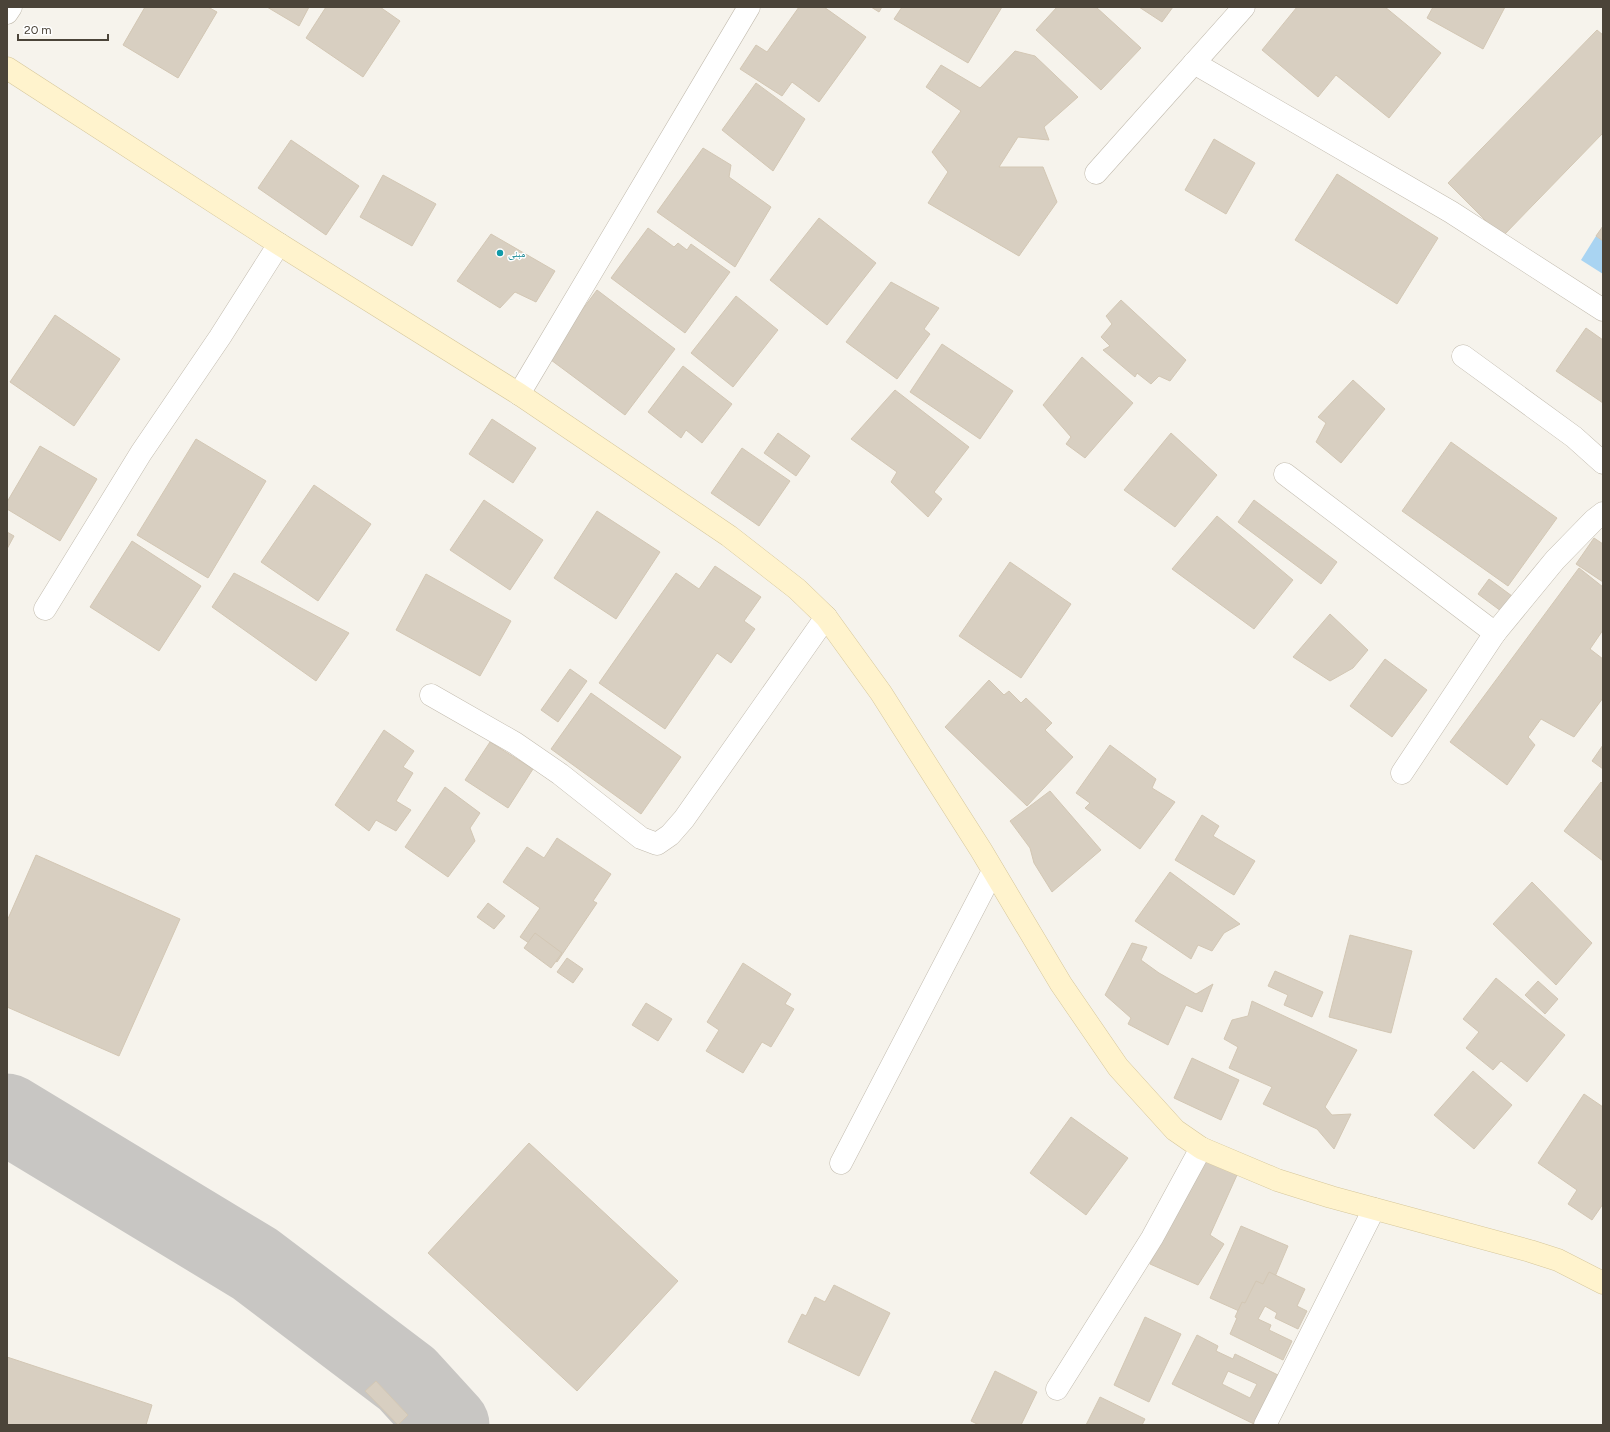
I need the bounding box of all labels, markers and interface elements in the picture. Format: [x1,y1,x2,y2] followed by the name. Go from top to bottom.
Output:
[18,16,108,42] scale bar
[24,23,52,37] text: 20 m
[508,247,526,260] place label: مبنى
[495,248,505,258] marker: مبنى

